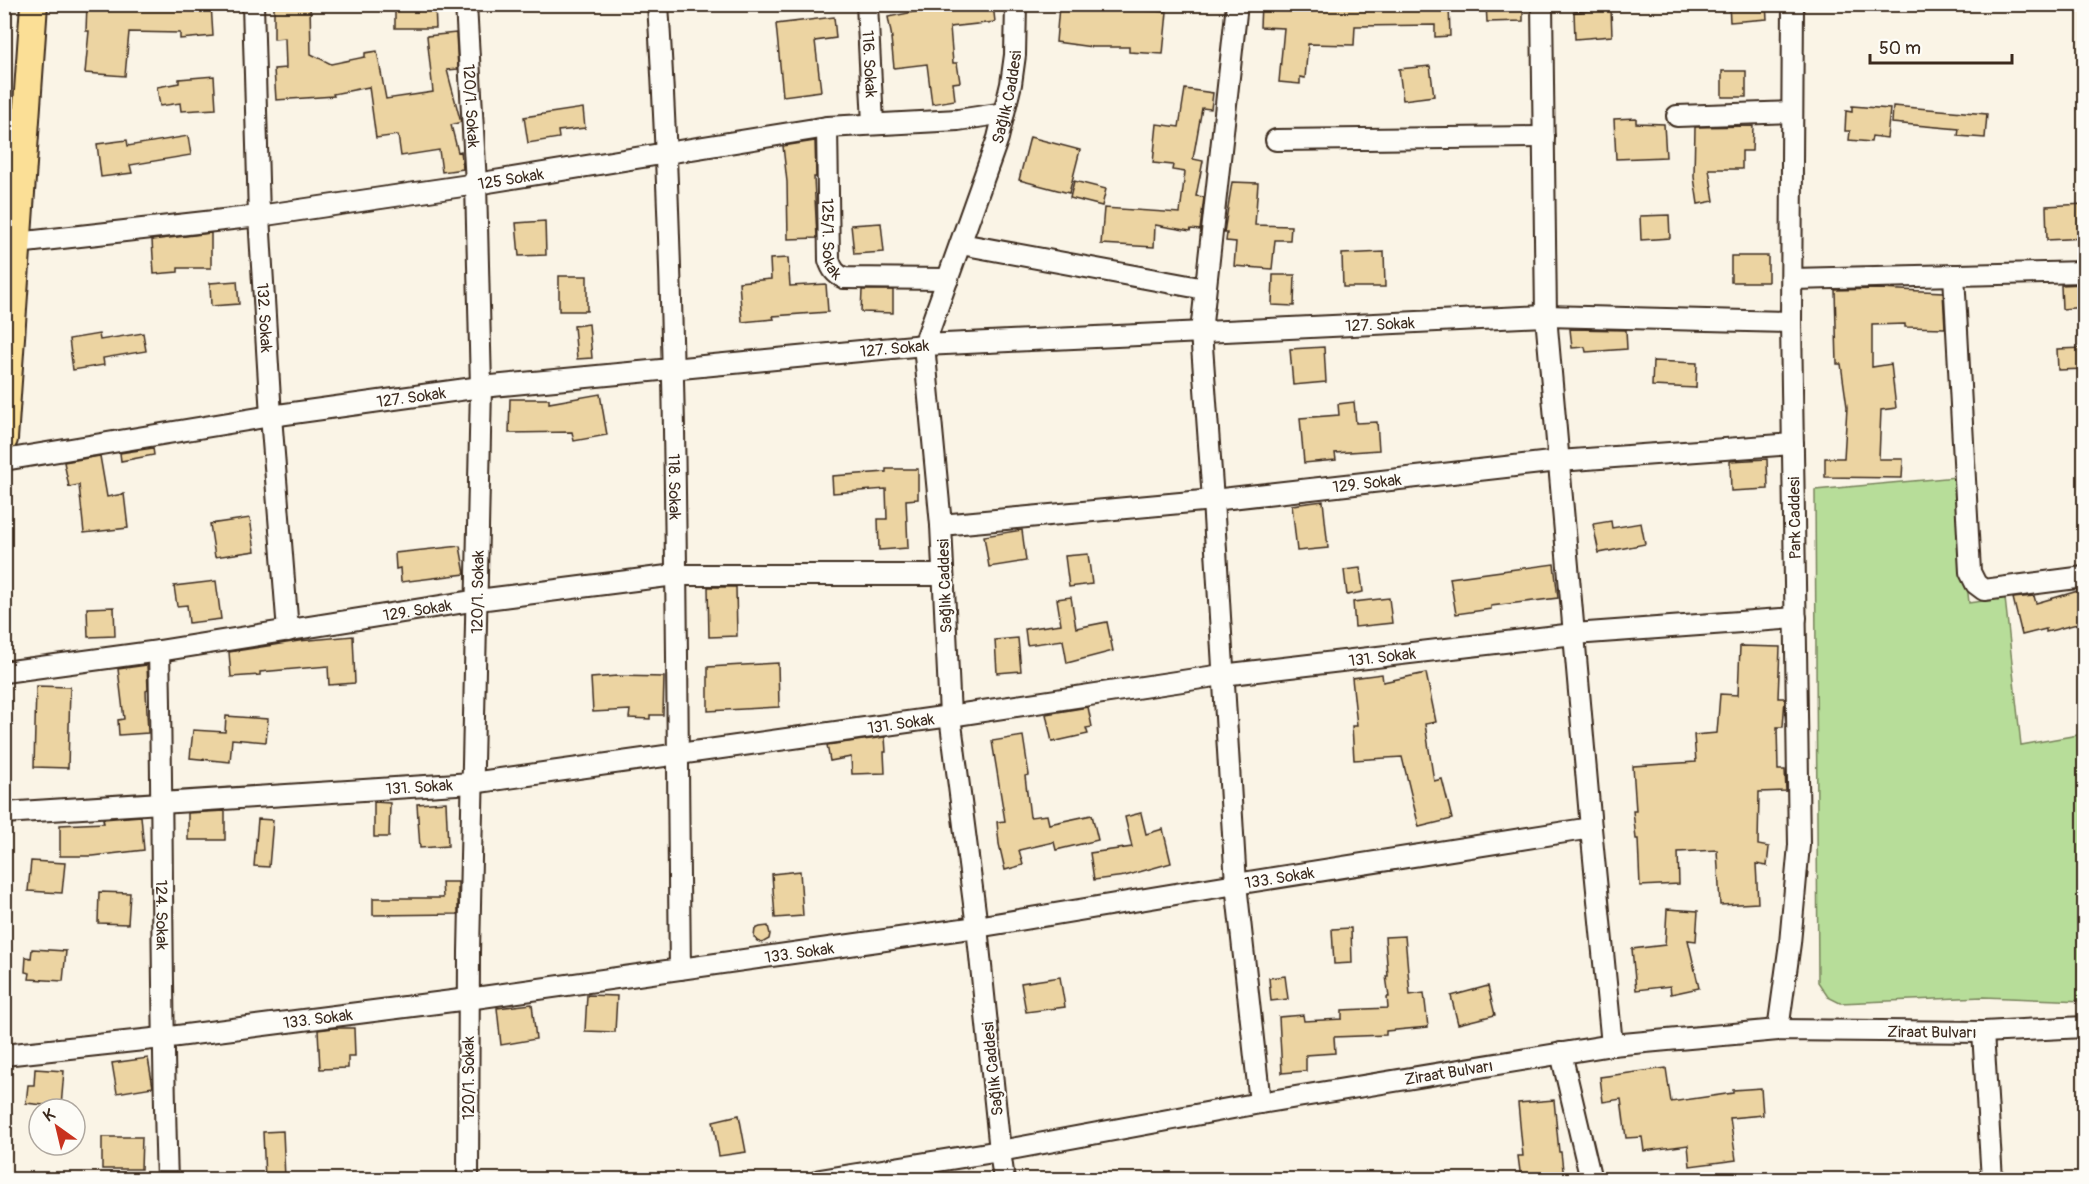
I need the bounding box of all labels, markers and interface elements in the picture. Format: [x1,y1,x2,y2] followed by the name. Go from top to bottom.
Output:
[1870,27,2012,65] scale bar
[857,30,881,99] street label: 116. Sokak
[1879,37,1921,60] text: 50 m
[988,50,1026,147] street label: Sağlık Caddesi
[458,63,483,149] street label: 120/1. Sokak
[477,164,545,195] street label: 125 Sokak
[817,198,846,285] street label: 125/1. Sokak
[252,282,276,354] street label: 132. Sokak
[1345,313,1415,336] street label: 127. Sokak
[859,336,930,362] street label: 127. Sokak
[375,383,447,412] street label: 127. Sokak
[663,453,684,520] street label: 118. Sokak
[1331,470,1403,497] street label: 129. Sokak
[1784,476,1806,559] street label: Park Caddesi
[933,538,957,634] street label: Sağlık Caddesi
[467,550,489,634] street label: 120/1. Sokak
[382,595,454,626] street label: 129. Sokak
[1348,643,1417,671] street label: 131. Sokak
[866,709,936,738] street label: 131. Sokak
[385,775,454,800] street label: 131. Sokak
[1244,863,1316,893] street label: 133. Sokak
[151,880,172,950] street label: 124. Sokak
[763,938,836,968] street label: 133. Sokak
[282,1005,354,1033] street label: 133. Sokak
[978,1021,1008,1117] street label: Sağlık Caddesi
[1887,1022,1977,1043] street label: Ziraat Bulvarı
[459,1036,479,1120] street label: 120/1. Sokak
[1403,1056,1495,1090] street label: Ziraat Bulvarı
[27,1097,87,1157] north arrow
[40,1104,59,1126] text: K

